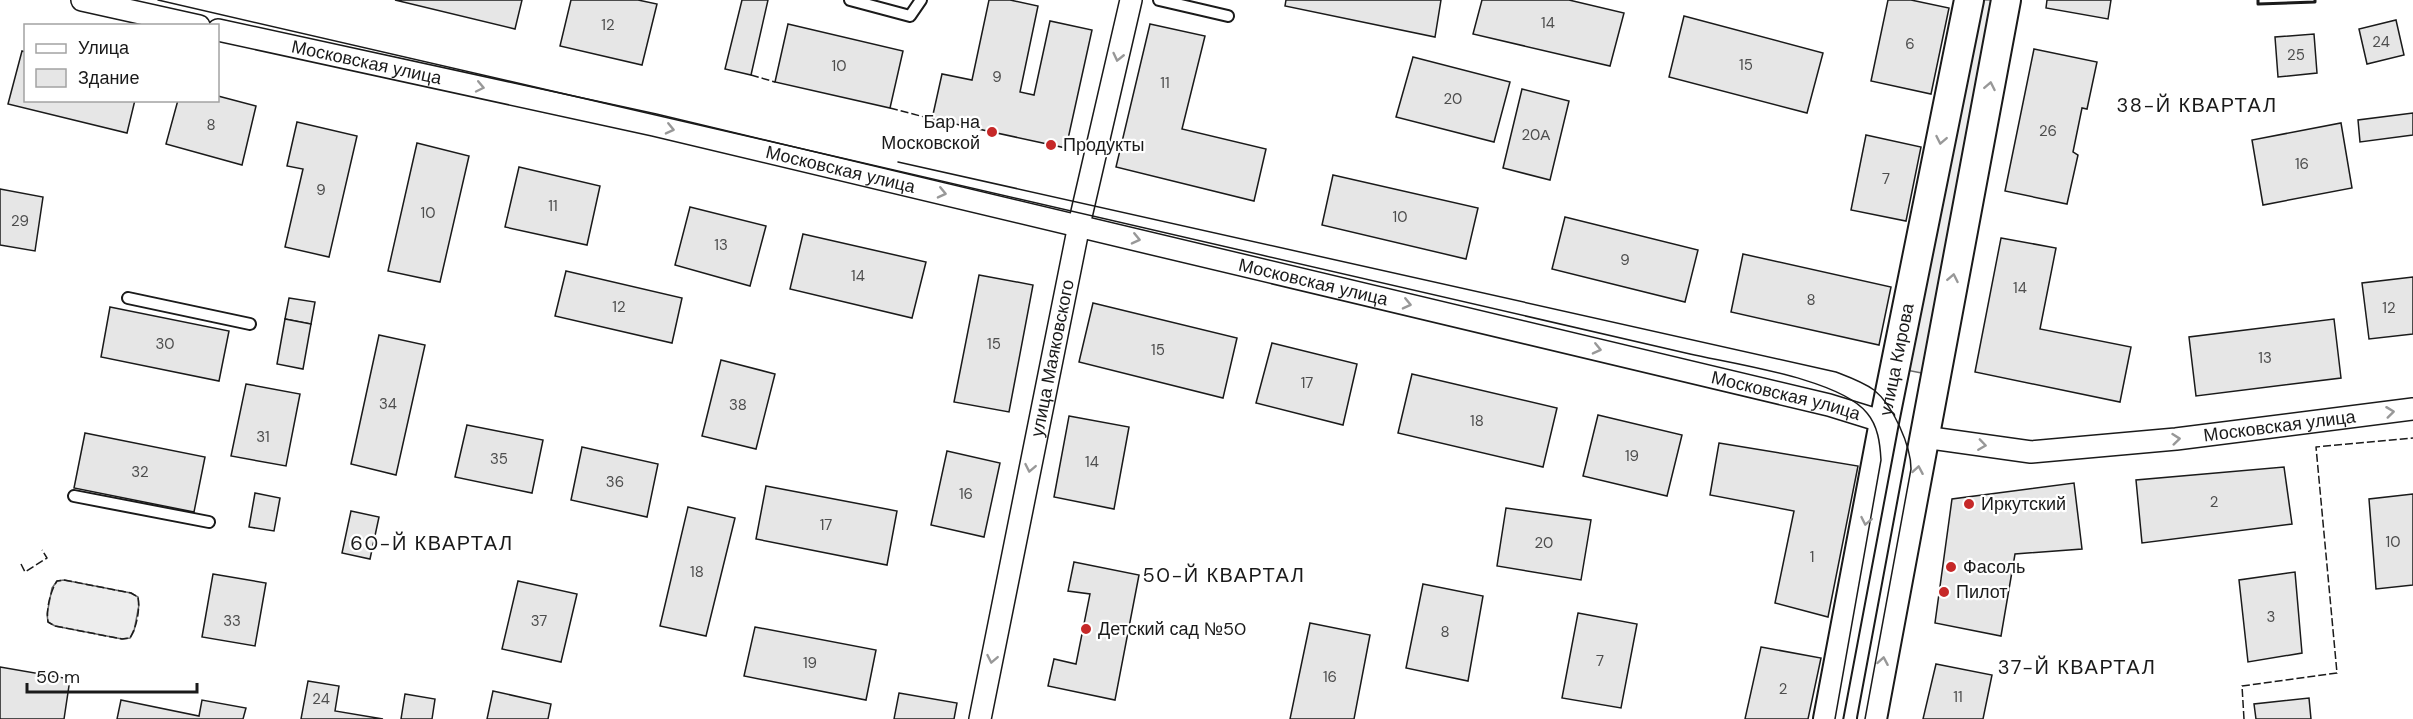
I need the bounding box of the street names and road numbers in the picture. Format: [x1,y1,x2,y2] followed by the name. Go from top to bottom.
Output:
[289,34,445,91] street label: Московская улица
[763,140,919,199] street label: Московская улица
[1236,253,1391,312] street label: Московская улица
[1025,277,1080,439] street label: улица Маяковского
[1874,300,1920,418] street label: улица Кирова
[1709,365,1864,426] street label: Московская улица
[2202,404,2358,447] street label: Московская улица

